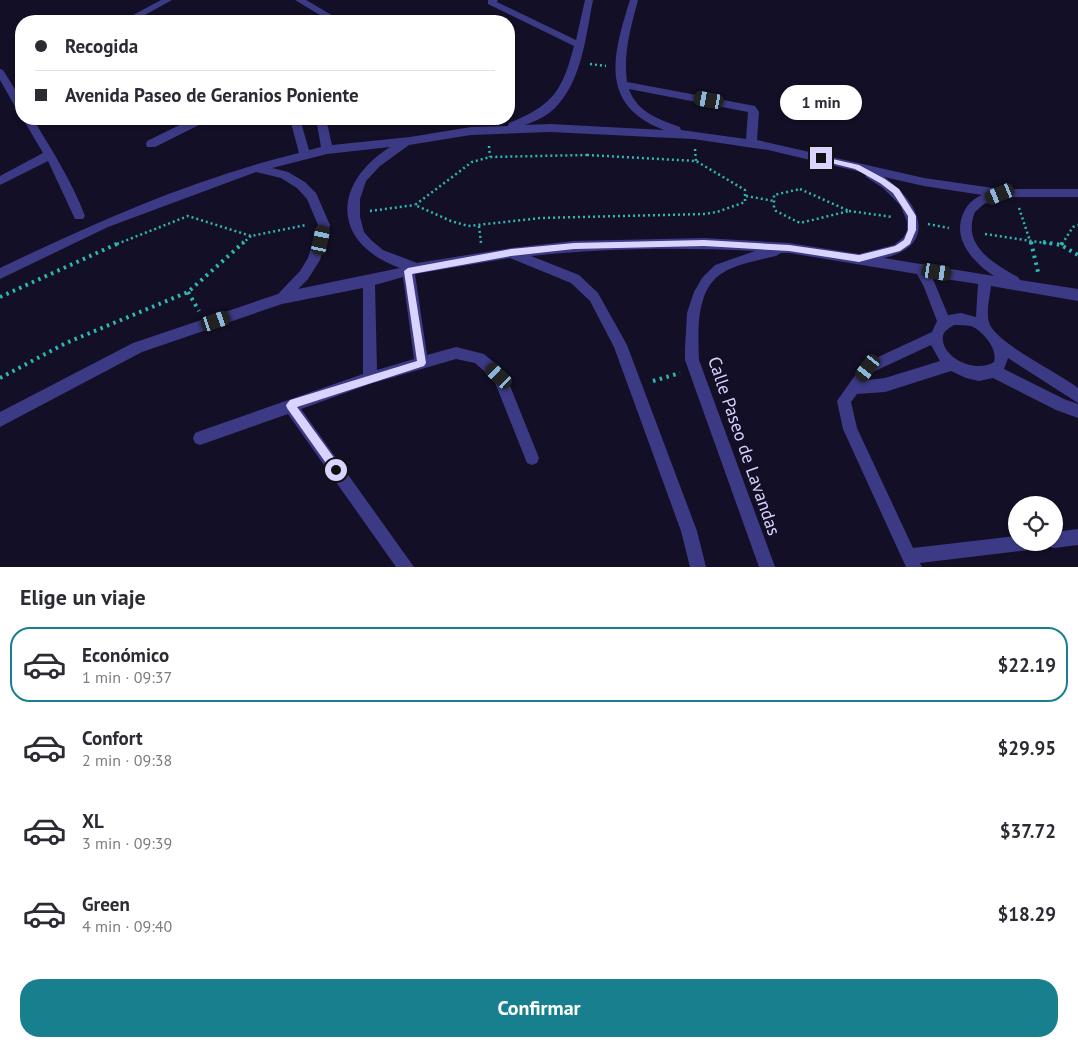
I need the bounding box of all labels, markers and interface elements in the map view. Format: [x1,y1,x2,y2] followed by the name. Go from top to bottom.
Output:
[65,34,138,58] text: Recogida
[65,83,359,107] text: Avenida Paseo de Geranios Poniente
[780,86,862,120] callout: 1 min
[692,90,725,110] car
[801,92,841,112] text: 1 min
[810,147,832,169] route end
[983,181,1016,207] car
[310,224,331,256] car
[921,262,952,282] car
[199,309,232,333] car
[852,352,883,384] car
[703,353,786,538] street label: Calle Paseo de Lavandas
[482,360,515,392] car
[325,459,347,481] route start
[1008,496,1063,551] map controls
[1008,496,1063,551] button: locate
[20,583,146,611] text: Elige un viaje
[22,642,67,687] icon: car
[82,643,169,667] text: Económico
[997,653,1056,677] text: $22.19
[82,667,172,687] text: 1 min · 09:37
[22,725,67,770] icon: car
[82,726,143,750] text: Confort
[997,736,1056,760] text: $29.95
[82,750,172,770] text: 2 min · 09:38
[22,808,67,853] icon: car
[82,809,104,833] text: XL
[1000,819,1056,843] text: $37.72
[82,833,172,853] text: 3 min · 09:39
[22,891,67,936] icon: car
[82,892,130,916] text: Green
[997,902,1056,926] text: $18.29
[82,916,172,936] text: 4 min · 09:40
[20,979,1058,1037] button: Confirmar

